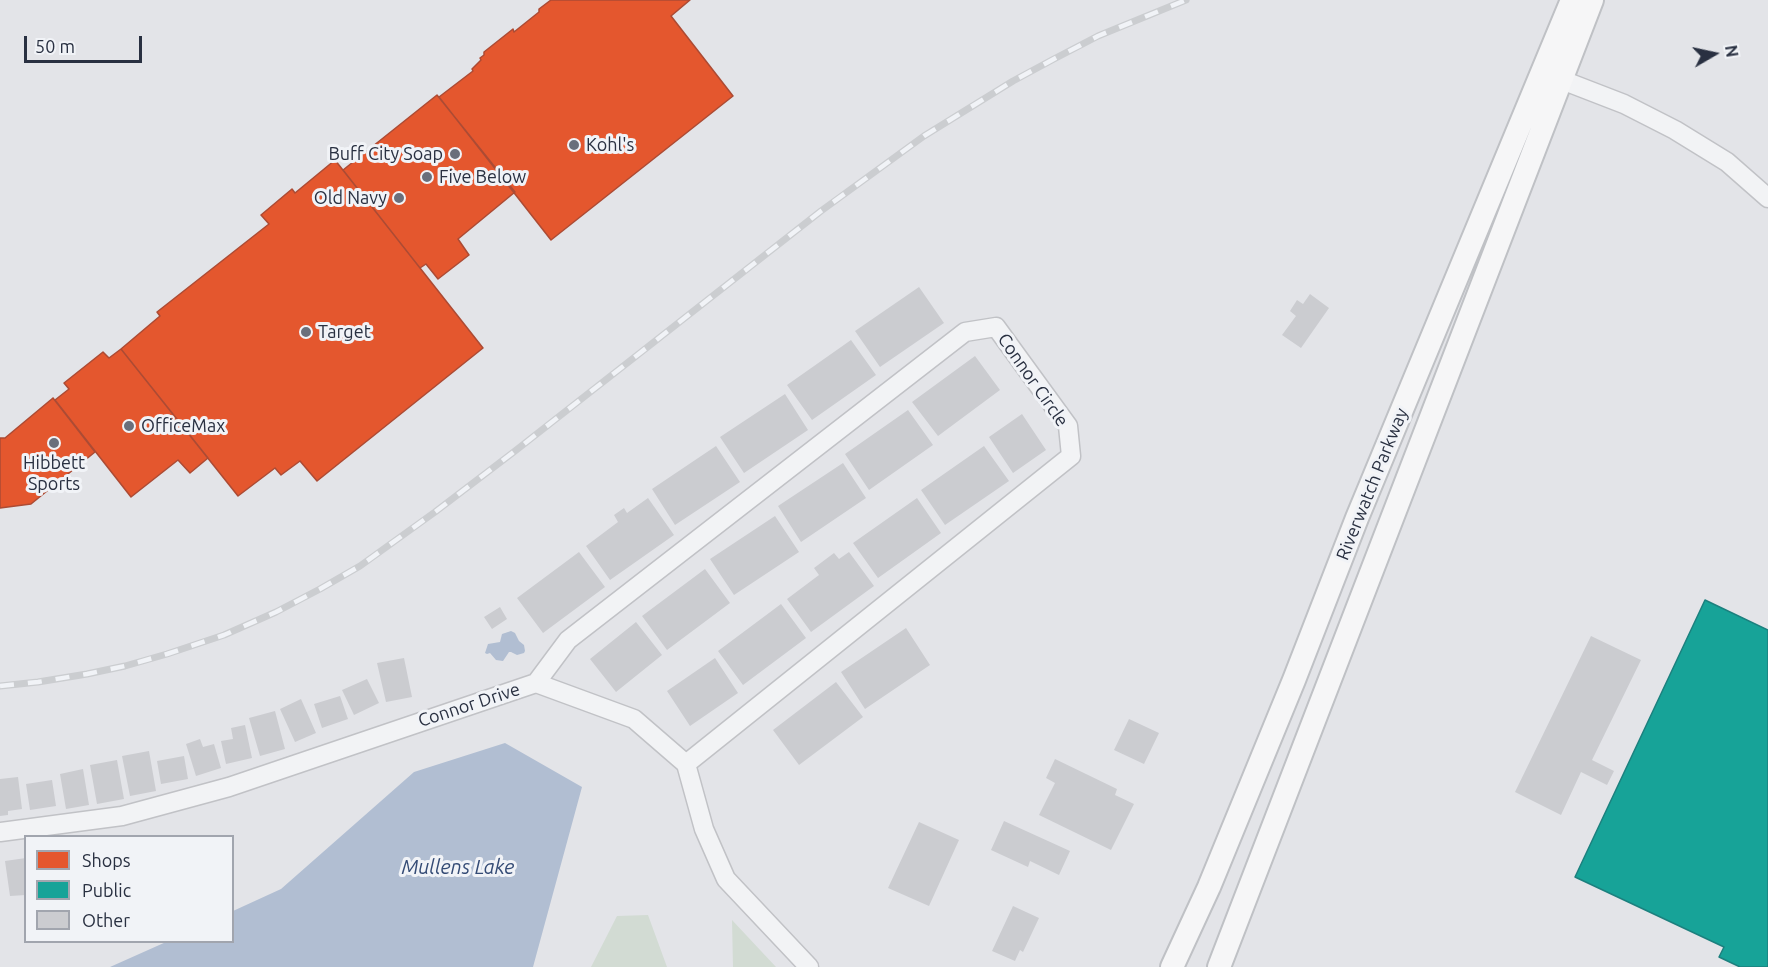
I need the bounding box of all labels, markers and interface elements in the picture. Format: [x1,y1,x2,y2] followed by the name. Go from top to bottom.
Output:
[27,24,146,62] scale bar
[1684,24,1744,84] north arrow
[35,36,75,56] text: 50 m
[1722,44,1742,58] text: N
[586,134,634,156] place label: Kohl's
[567,138,581,152] marker: Kohl's
[328,143,443,165] place label: Buff City Soap
[448,147,462,161] marker: Buff City Soap
[439,166,526,188] place label: Five Below
[420,170,434,184] marker: Five Below
[314,187,387,209] place label: Old Navy
[392,191,406,205] marker: Old Navy
[318,321,371,343] place label: Target
[299,325,313,339] marker: Target
[993,329,1073,431] street label: Connor Circle
[1332,405,1412,563] street label: Riverwatch Parkway
[141,415,225,437] place label: OfficeMax
[122,419,136,433] marker: OfficeMax
[47,436,61,450] marker: Hibbett Sports
[23,452,85,494] place label: Hibbett Sports
[415,678,523,732] street label: Connor Drive
[24,835,234,943] legend
[82,850,131,870] text: Shops
[402,855,514,879] water label: Mullens Lake
[82,880,131,900] text: Public
[82,910,130,930] text: Other

